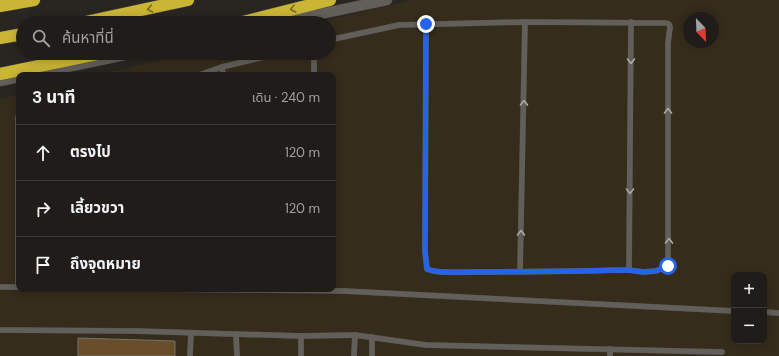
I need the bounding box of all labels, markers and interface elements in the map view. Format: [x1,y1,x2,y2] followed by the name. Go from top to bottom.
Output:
[147,4,153,12] one-way arrow
[289,5,296,13] one-way arrow
[683,12,719,48] north arrow
[417,15,435,33] route end
[16,16,336,60] search box
[30,27,52,49] icon: search
[62,28,114,48] text: ค้นหาที่นี่
[627,58,635,64] one-way arrow
[32,86,76,108] text: 3 นาที
[252,89,320,106] text: เดิน · 240 m
[519,100,528,106] one-way arrow
[664,108,672,114] one-way arrow
[32,142,54,164] icon: ahead
[70,142,111,162] text: ตรงไป
[285,144,320,161] text: 120 m
[626,188,634,194] one-way arrow
[32,198,54,220] icon: right
[70,198,124,218] text: เลี้ยวขวา
[285,200,320,217] text: 120 m
[517,230,525,236] one-way arrow
[665,238,673,244] one-way arrow
[32,254,54,276] icon: arrive
[70,254,141,274] text: ถึงจุดหมาย
[659,257,677,275] route start
[731,272,767,344] map controls
[731,272,767,308] button: +
[731,308,767,344] button: −

